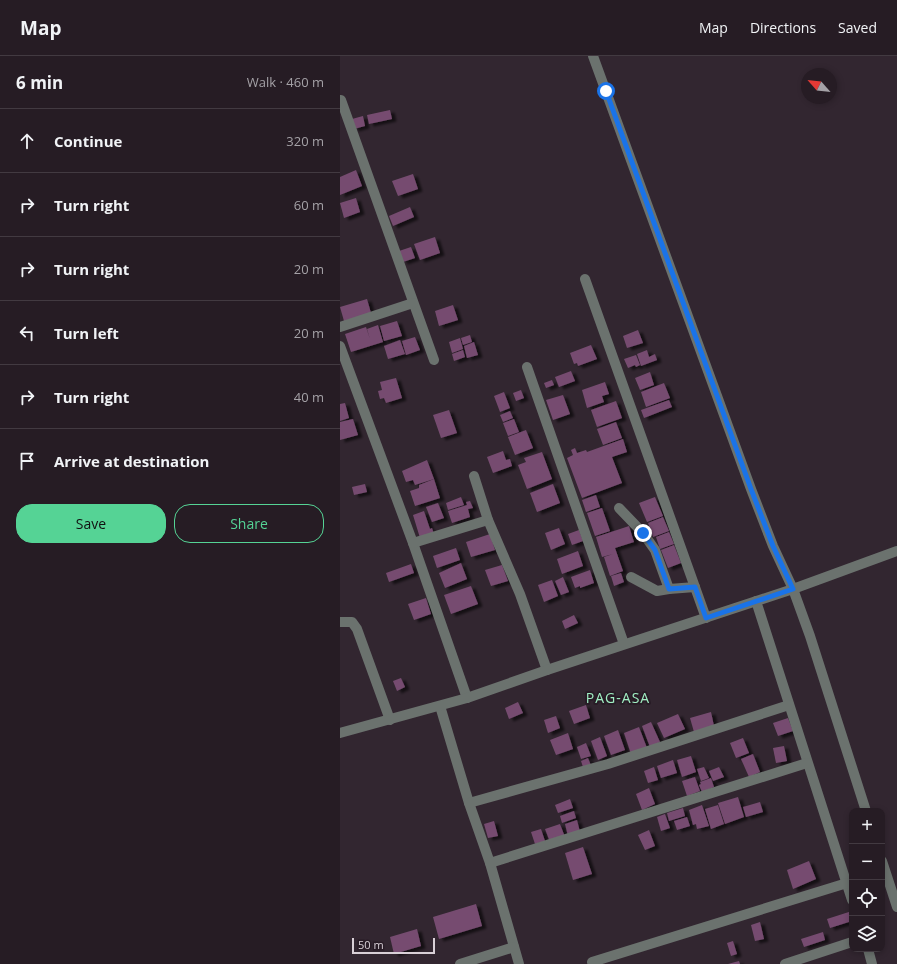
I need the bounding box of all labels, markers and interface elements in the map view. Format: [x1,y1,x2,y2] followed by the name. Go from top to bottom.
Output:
[20,15,61,41] text: Map
[699,18,728,37] text: Map
[750,18,816,37] text: Directions
[838,18,877,37] text: Saved
[801,68,837,104] north arrow
[16,71,63,94] text: 6 min
[247,73,324,91] text: Walk · 460 m
[597,82,615,100] route start
[16,130,38,152] icon: ahead
[54,131,122,151] text: Continue
[286,132,324,150] text: 320 m
[16,194,38,216] icon: right
[54,195,129,215] text: Turn right
[294,196,324,214] text: 60 m
[16,258,38,280] icon: right
[54,259,129,279] text: Turn right
[294,260,324,278] text: 20 m
[16,322,38,344] icon: left
[54,323,119,343] text: Turn left
[294,324,324,342] text: 20 m
[16,386,38,408] icon: right
[54,387,129,407] text: Turn right
[294,388,324,406] text: 40 m
[16,450,38,472] icon: arrive
[54,451,209,471] text: Arrive at destination
[16,504,166,543] button: Save
[174,504,324,543] button: Share
[634,524,652,542] route end
[586,688,650,707] district label: PAG-ASA
[849,808,885,952] map controls
[849,808,885,844] button: +
[849,844,885,880] button: −
[849,880,885,916] button: locate
[849,916,885,952] button: layers
[352,936,435,955] scale bar
[358,937,384,952] text: 50 m

